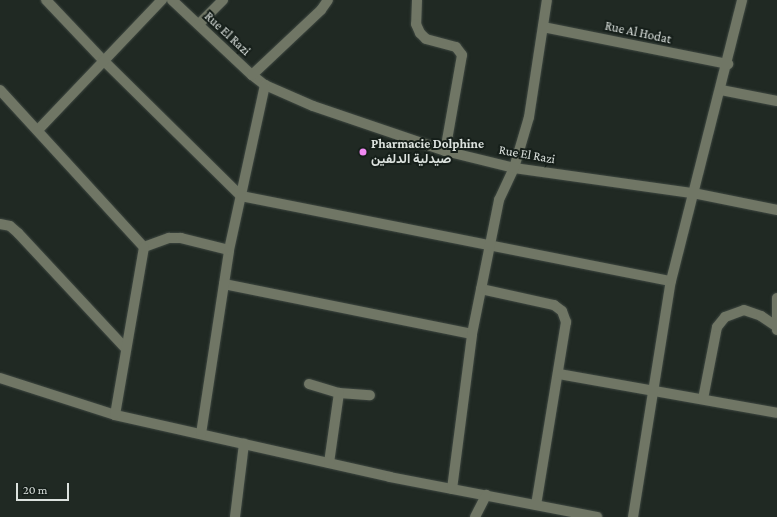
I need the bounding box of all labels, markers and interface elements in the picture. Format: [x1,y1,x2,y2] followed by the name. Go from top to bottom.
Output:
[201,9,253,59] street label: Rue El Razi
[603,18,673,48] street label: Rue Al Hodat
[371,137,484,168] place label: Pharmacie Dolphine صيدلية الدلفين
[498,142,556,168] street label: Rue El Razi
[358,147,368,157] marker: Pharmacie Dolphine صيدلية الدلفين
[18,475,71,501] scale bar
[23,483,47,497] text: 20 m

